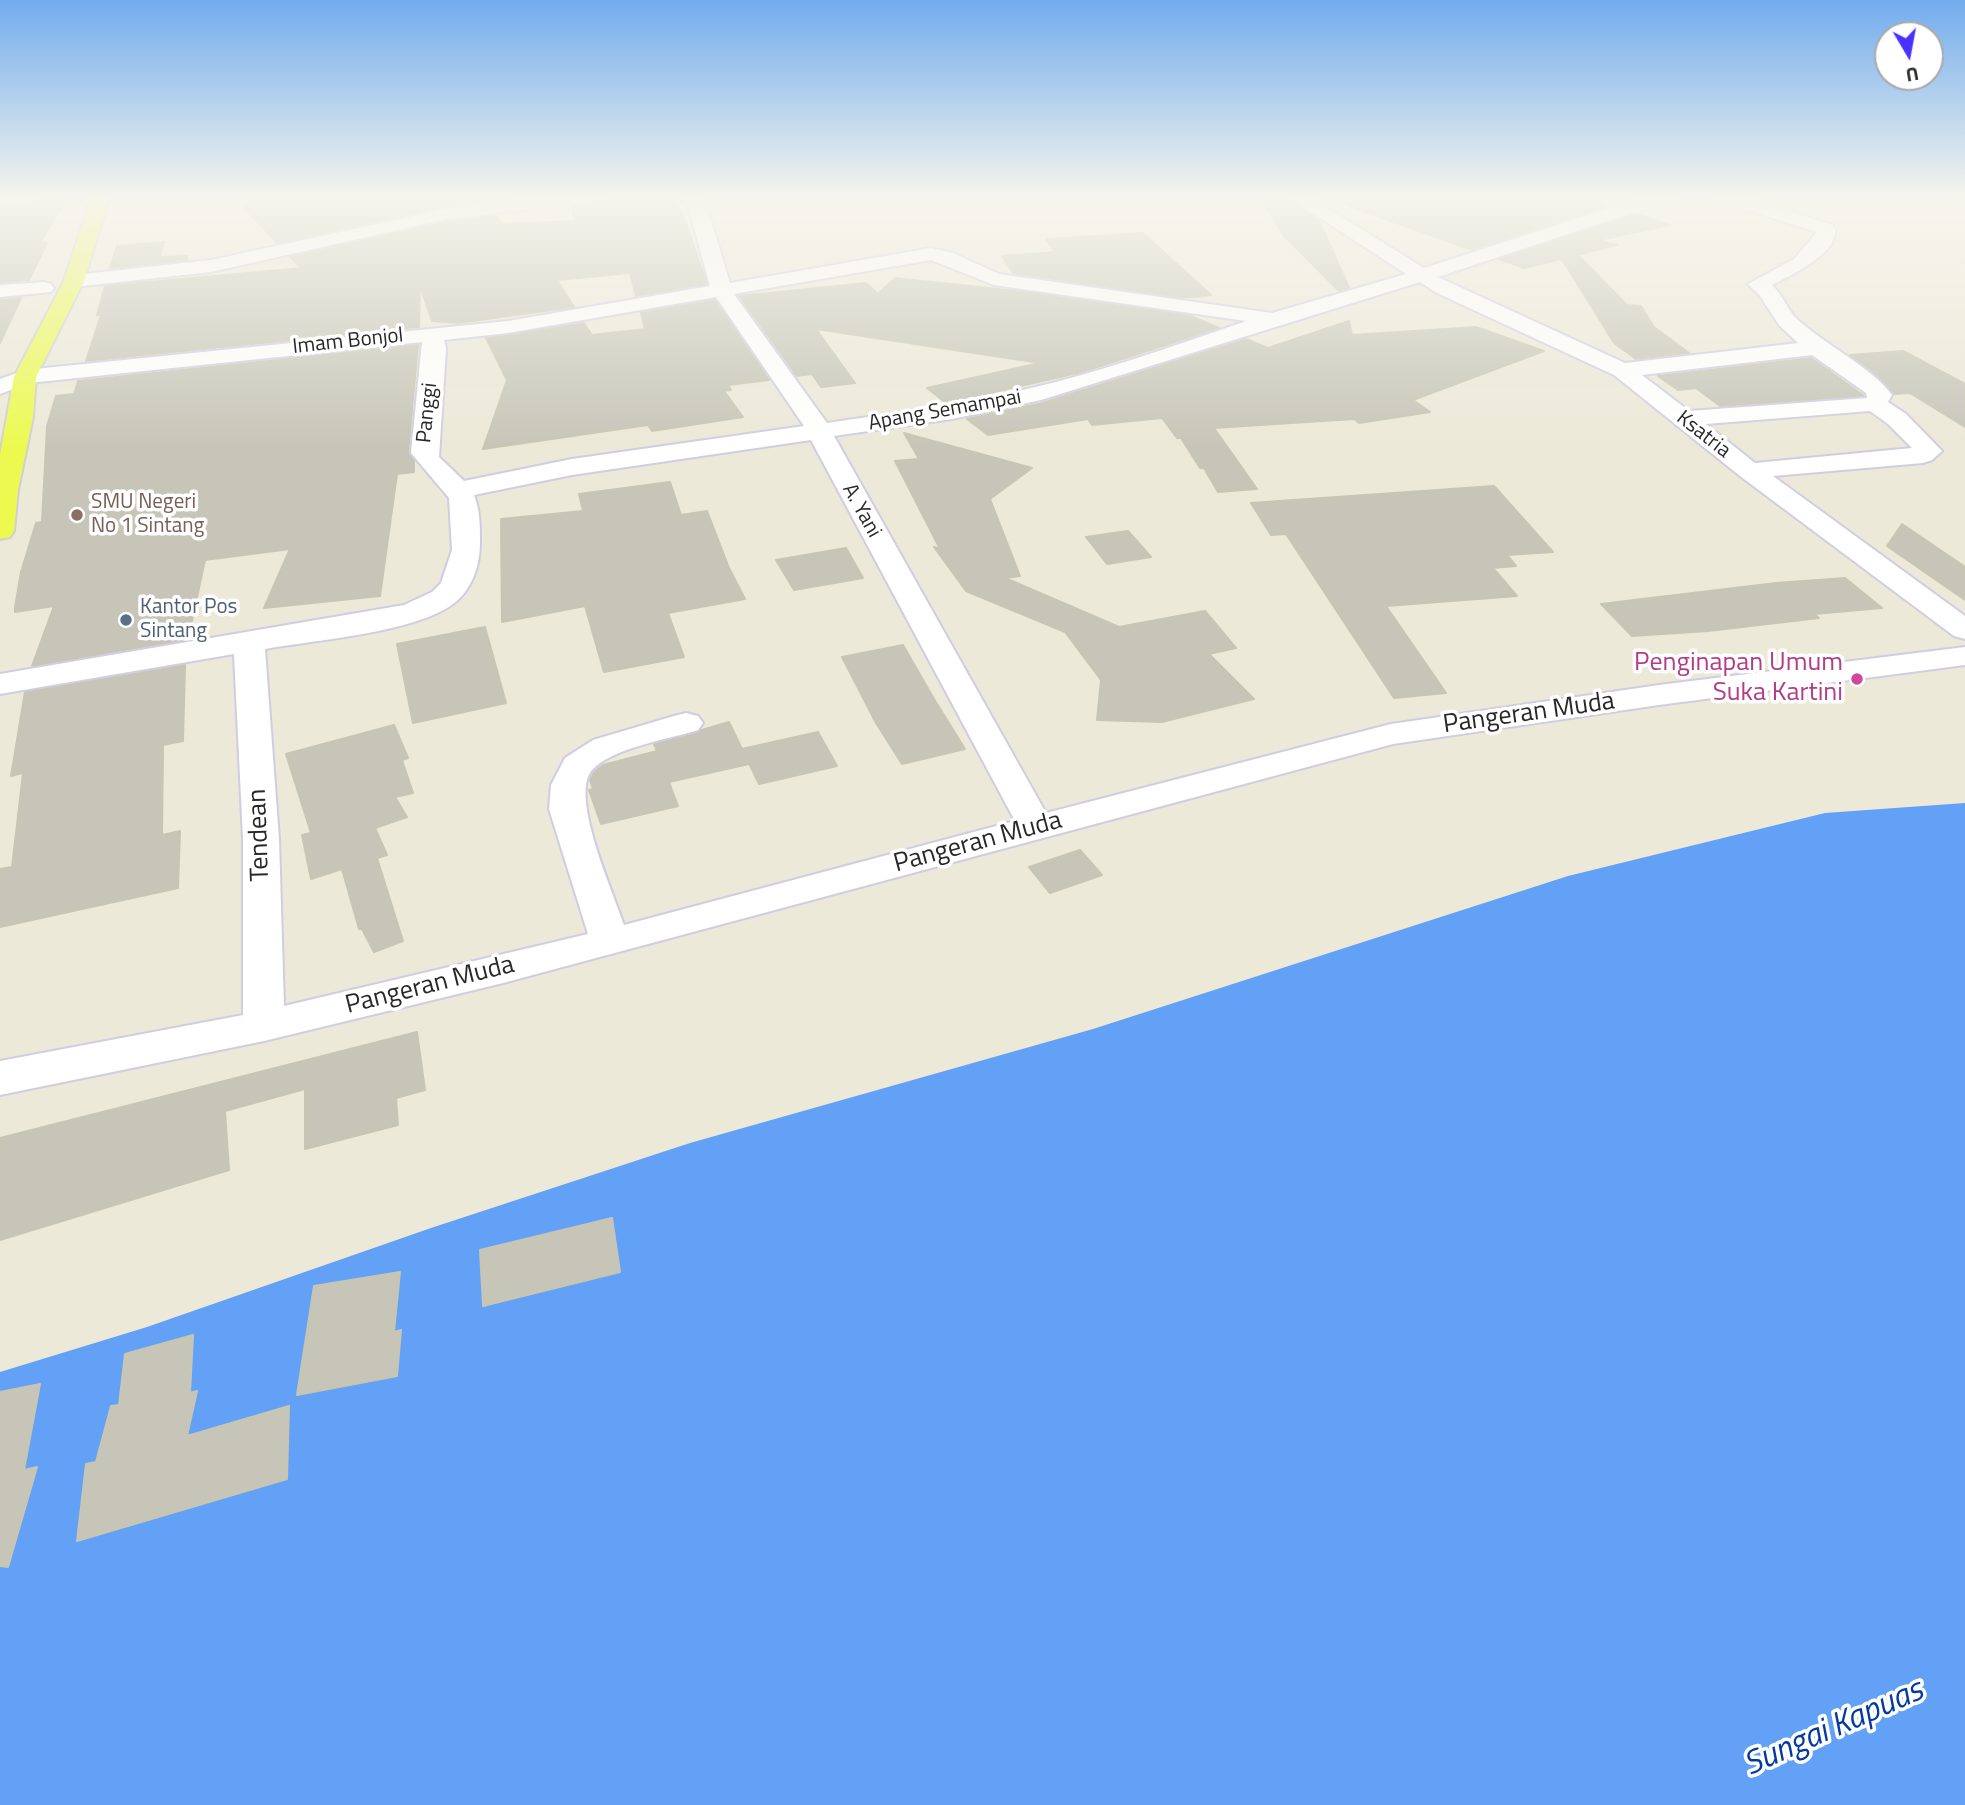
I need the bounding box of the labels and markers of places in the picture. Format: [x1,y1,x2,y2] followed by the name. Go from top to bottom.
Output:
[91,490,204,540] place label: SMU Negeri No 1 Sintang
[69,507,85,523] marker: SMU Negeri No 1 Sintang
[140,595,237,645] place label: Kantor Pos Sintang
[118,612,134,628] marker: Kantor Pos Sintang
[1634,648,1843,710] place label: Penginapan Umum Suka Kartini
[1849,671,1865,687] marker: Penginapan Umum Suka Kartini

